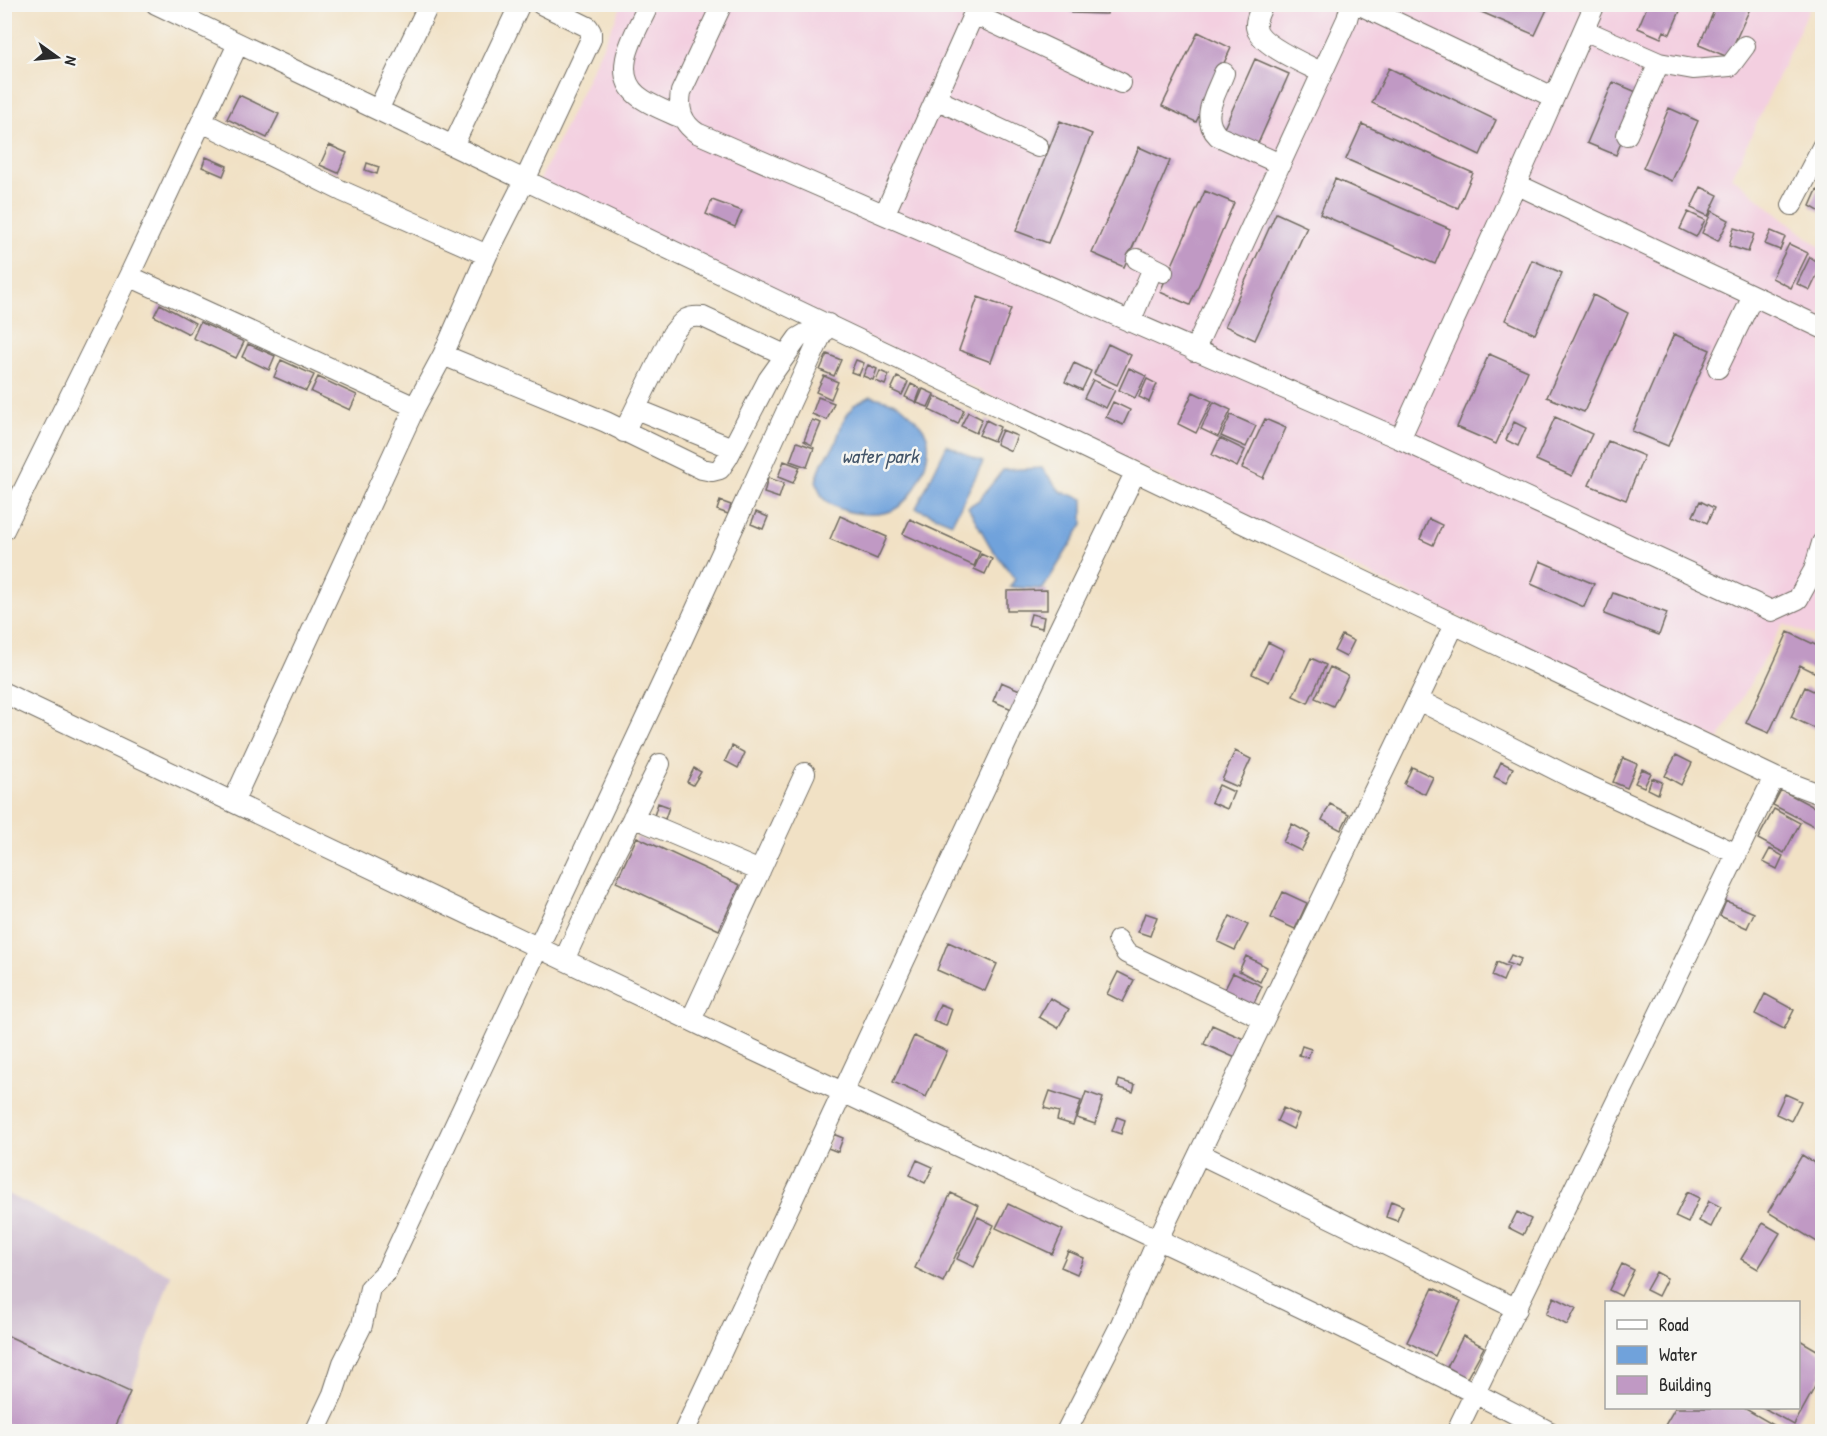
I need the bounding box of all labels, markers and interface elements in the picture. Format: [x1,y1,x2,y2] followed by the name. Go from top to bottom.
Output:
[27,27,87,87] north arrow
[60,54,83,68] text: N
[842,442,920,470] water label: water park
[1605,1301,1800,1409] legend
[1659,1312,1689,1337] text: Road
[1659,1342,1697,1367] text: Water
[1659,1372,1711,1397] text: Building

